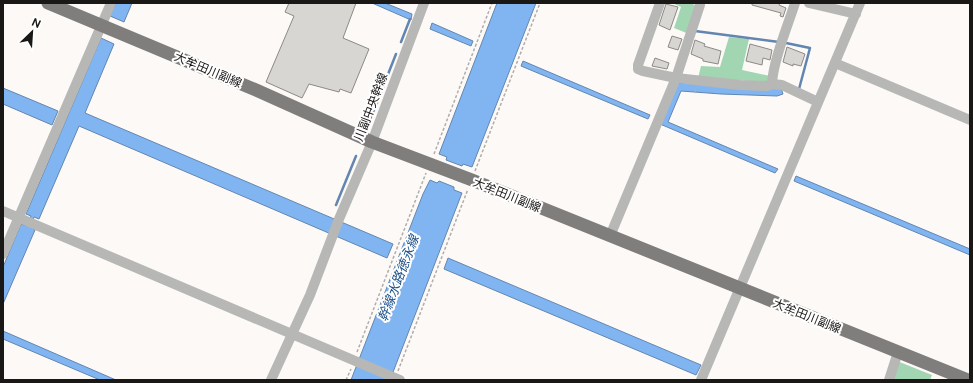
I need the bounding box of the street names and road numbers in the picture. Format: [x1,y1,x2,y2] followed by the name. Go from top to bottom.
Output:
[172,49,244,91] street label: 大牟田川副線
[352,71,390,143] street label: 川副中央幹線
[471,175,543,215] street label: 大牟田川副線
[771,296,843,336] street label: 大牟田川副線

